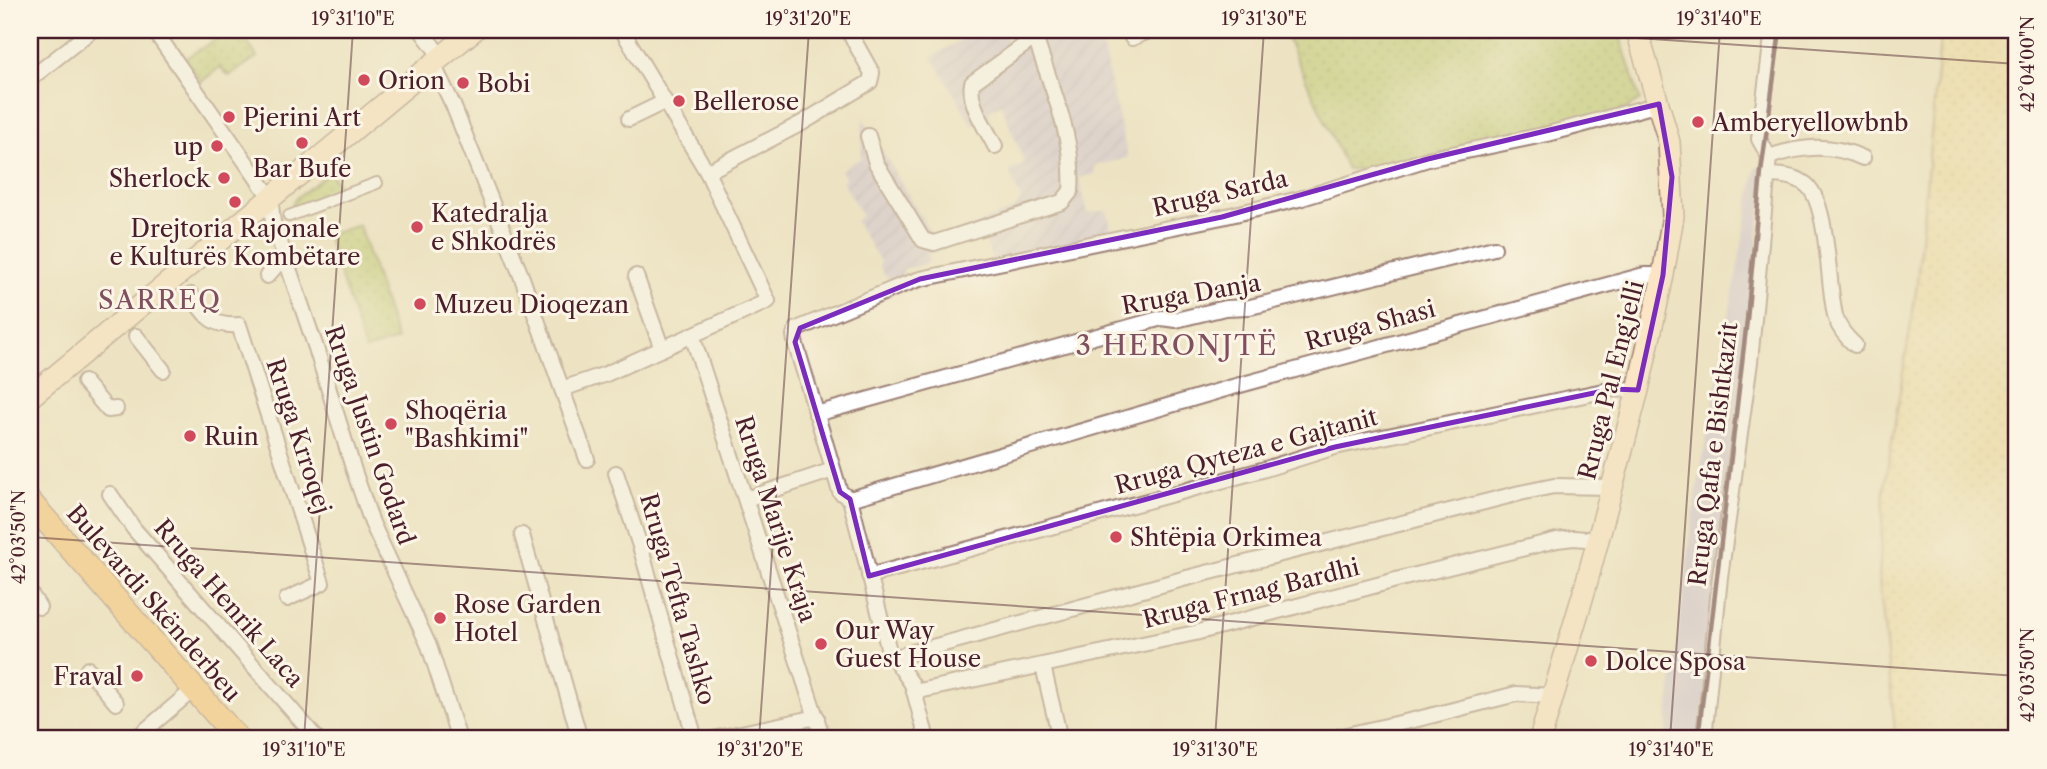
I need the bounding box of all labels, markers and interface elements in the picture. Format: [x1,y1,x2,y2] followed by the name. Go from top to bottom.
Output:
[311,8,395,30] text: 19°31'10"E
[765,8,851,30] text: 19°31'20"E
[1221,8,1307,30] text: 19°31'30"E
[1676,8,1762,30] text: 19°31'40"E
[2017,16,2039,112] text: 42°04'00"N
[378,66,445,95] place label: Orion
[477,69,530,98] place label: Bobi
[356,72,372,88] marker: Orion
[455,75,471,91] marker: Bobi
[693,87,799,116] place label: Bellerose
[671,93,687,109] marker: Bellerose
[243,103,361,132] place label: Pjerini Art
[1711,108,1908,137] place label: Amberyellowbnb
[221,109,237,125] marker: Pjerini Art
[1690,114,1706,130] marker: Amberyellowbnb
[173,132,203,161] place label: up
[294,135,310,151] marker: Bar Bufe
[209,138,225,154] marker: up
[253,154,351,183] place label: Bar Bufe
[1150,163,1291,223] street label: Rruga Sarda
[109,164,211,193] place label: Sherlock
[216,170,232,186] marker: Sherlock
[227,194,243,210] marker: Drejtoria Rajonale e Kulturës Kombëtare
[431,199,556,256] place label: Katedralja e Shkodrës
[110,214,360,271] place label: Drejtoria Rajonale e Kulturës Kombëtare
[409,219,425,235] marker: Katedralja e Shkodrës
[1119,267,1263,320] street label: Rruga Danja
[1572,277,1650,483] street label: Rruga Pal Engjelli
[98,284,222,316] district label: SARREQ
[434,290,629,319] place label: Muzeu Dioqezan
[1302,294,1438,356] street label: Rruga Shasi
[412,296,428,312] marker: Muzeu Dioqezan
[1682,320,1744,588] street label: Rruga Qafa e Bishtkazit
[319,322,421,549] street label: Rruga Justin Godard
[1076,328,1278,362] district label: 3 HERONJTË
[260,355,338,517] street label: Rruga Krroqej
[405,396,528,453] place label: Shoqëria "Bashkimi"
[1111,402,1381,500] street label: Rruga Qyteza e Gajtanit
[729,412,823,626] street label: Rruga Marije Kraja
[383,416,399,432] marker: Shoqëria "Bashkimi"
[204,422,259,451] place label: Ruin
[182,428,198,444] marker: Ruin
[8,490,30,584] text: 42°03'50"N
[634,490,722,708] street label: Rruga Tefta Tashko
[61,499,248,708] street label: Bulevardi Skënderbeu
[148,513,310,693] street label: Rruga Henrik Laca
[1130,523,1322,552] place label: Shtëpia Orkimea
[1108,529,1124,545] marker: Shtëpia Orkimea
[1140,552,1362,634] street label: Rruga Frnag Bardhi
[454,590,601,647] place label: Rose Garden Hotel
[432,610,448,626] marker: Rose Garden Hotel
[835,616,981,673] place label: Our Way Guest House
[2017,628,2039,722] text: 42°03'50"N
[813,636,829,652] marker: Our Way Guest House
[1605,647,1746,676] place label: Dolce Sposa
[1583,653,1599,669] marker: Dolce Sposa
[53,662,123,691] place label: Fraval
[129,668,145,684] marker: Fraval
[262,739,346,761] text: 19°31'10"E
[717,739,803,761] text: 19°31'20"E
[1172,739,1258,761] text: 19°31'30"E
[1628,739,1714,761] text: 19°31'40"E

